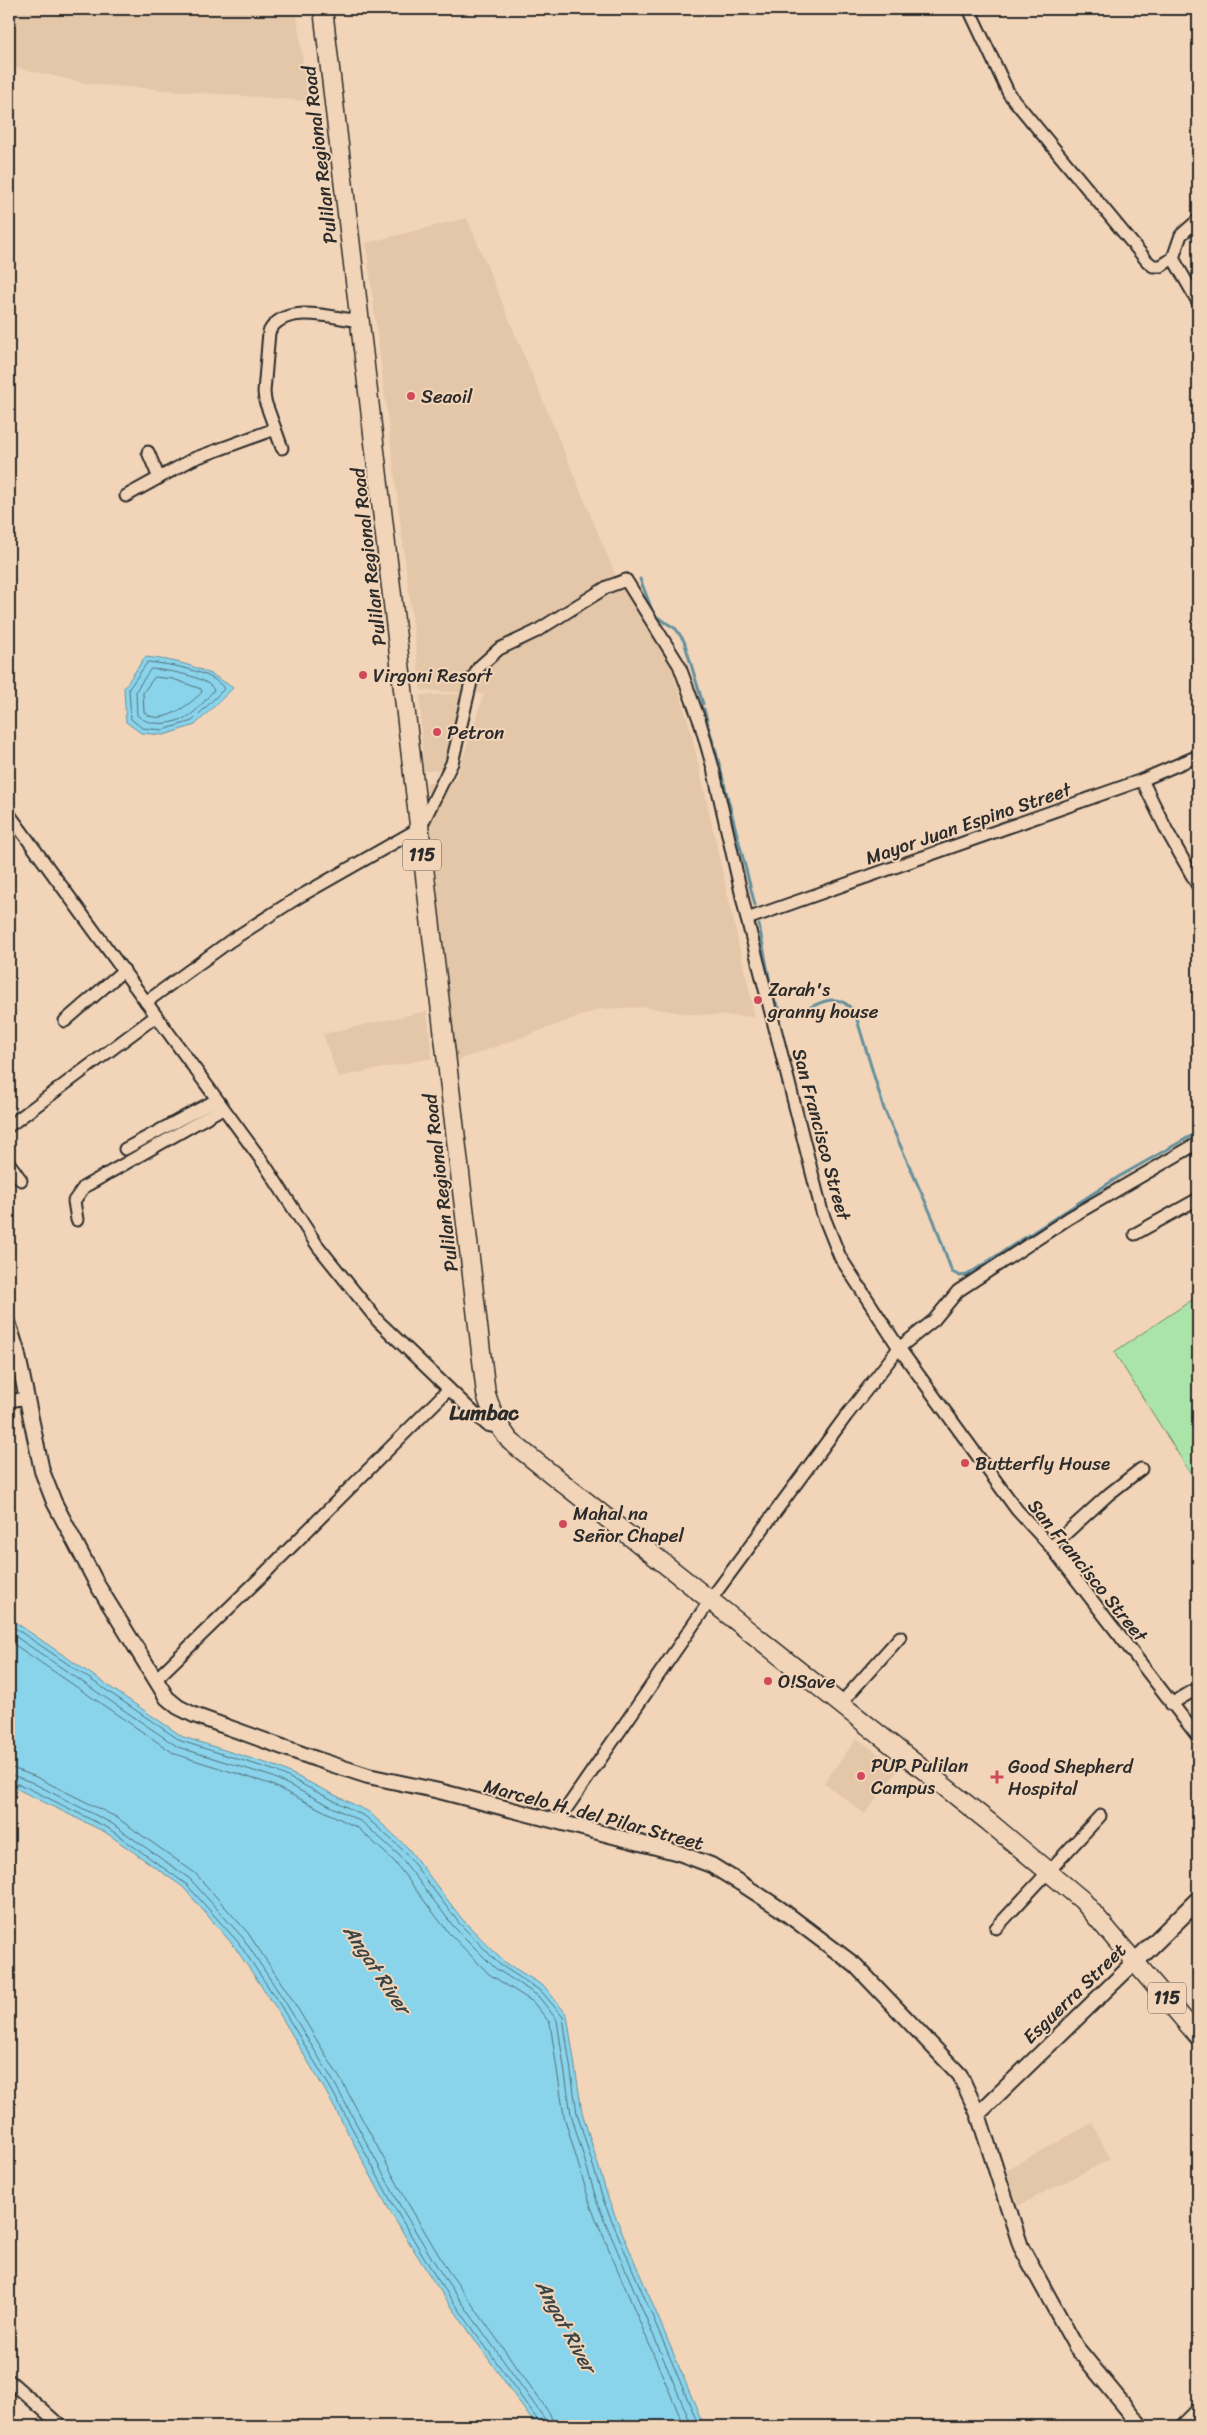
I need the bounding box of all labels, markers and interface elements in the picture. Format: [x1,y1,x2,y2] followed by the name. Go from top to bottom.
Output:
[292,62,347,246] street label: Pulilan Regional Road
[421,380,473,413] place label: Seaoil
[405,390,417,402] marker: Seaoil
[341,464,396,648] street label: Pulilan Regional Road
[373,659,494,692] place label: Virgoni Resort
[357,669,369,681] marker: Virgoni Resort
[447,716,504,749] place label: Petron
[431,726,443,738] marker: Petron
[861,772,1077,874] street label: Mayor Juan Espino Street
[403,840,441,870] road number: 115
[766,973,879,1028] place label: Zarah's granny house
[752,994,764,1006] marker: Zarah's granny house
[783,1044,861,1225] street label: San Francisco Street
[413,1090,468,1274] street label: Pulilan Regional Road
[449,1394,519,1432] district label: Lumbac
[975,1447,1110,1480] place label: Butterfly House
[959,1457,971,1469] marker: Butterfly House
[1019,1491,1157,1650] street label: San Francisco Street
[573,1497,684,1552] place label: Mahal na Señor Chapel
[557,1518,569,1530] marker: Mahal na Señor Chapel
[778,1665,836,1698] place label: O!Save
[762,1675,774,1687] marker: O!Save
[871,1749,968,1804] place label: PUP Pulilan Campus
[1008,1750,1135,1805] place label: Good Shepherd Hospital
[480,1769,708,1860] street label: Marcelo H. del Pilar Street
[855,1770,867,1782] marker: PUP Pulilan Campus
[990,1770,1004,1784] marker: Good Shepherd Hospital
[333,1916,422,2025] water label: Angat River
[1014,1935,1134,2052] street label: Esguerra Street
[1148,1982,1186,2014] road number: 115
[525,2272,607,2383] water label: Angat River

